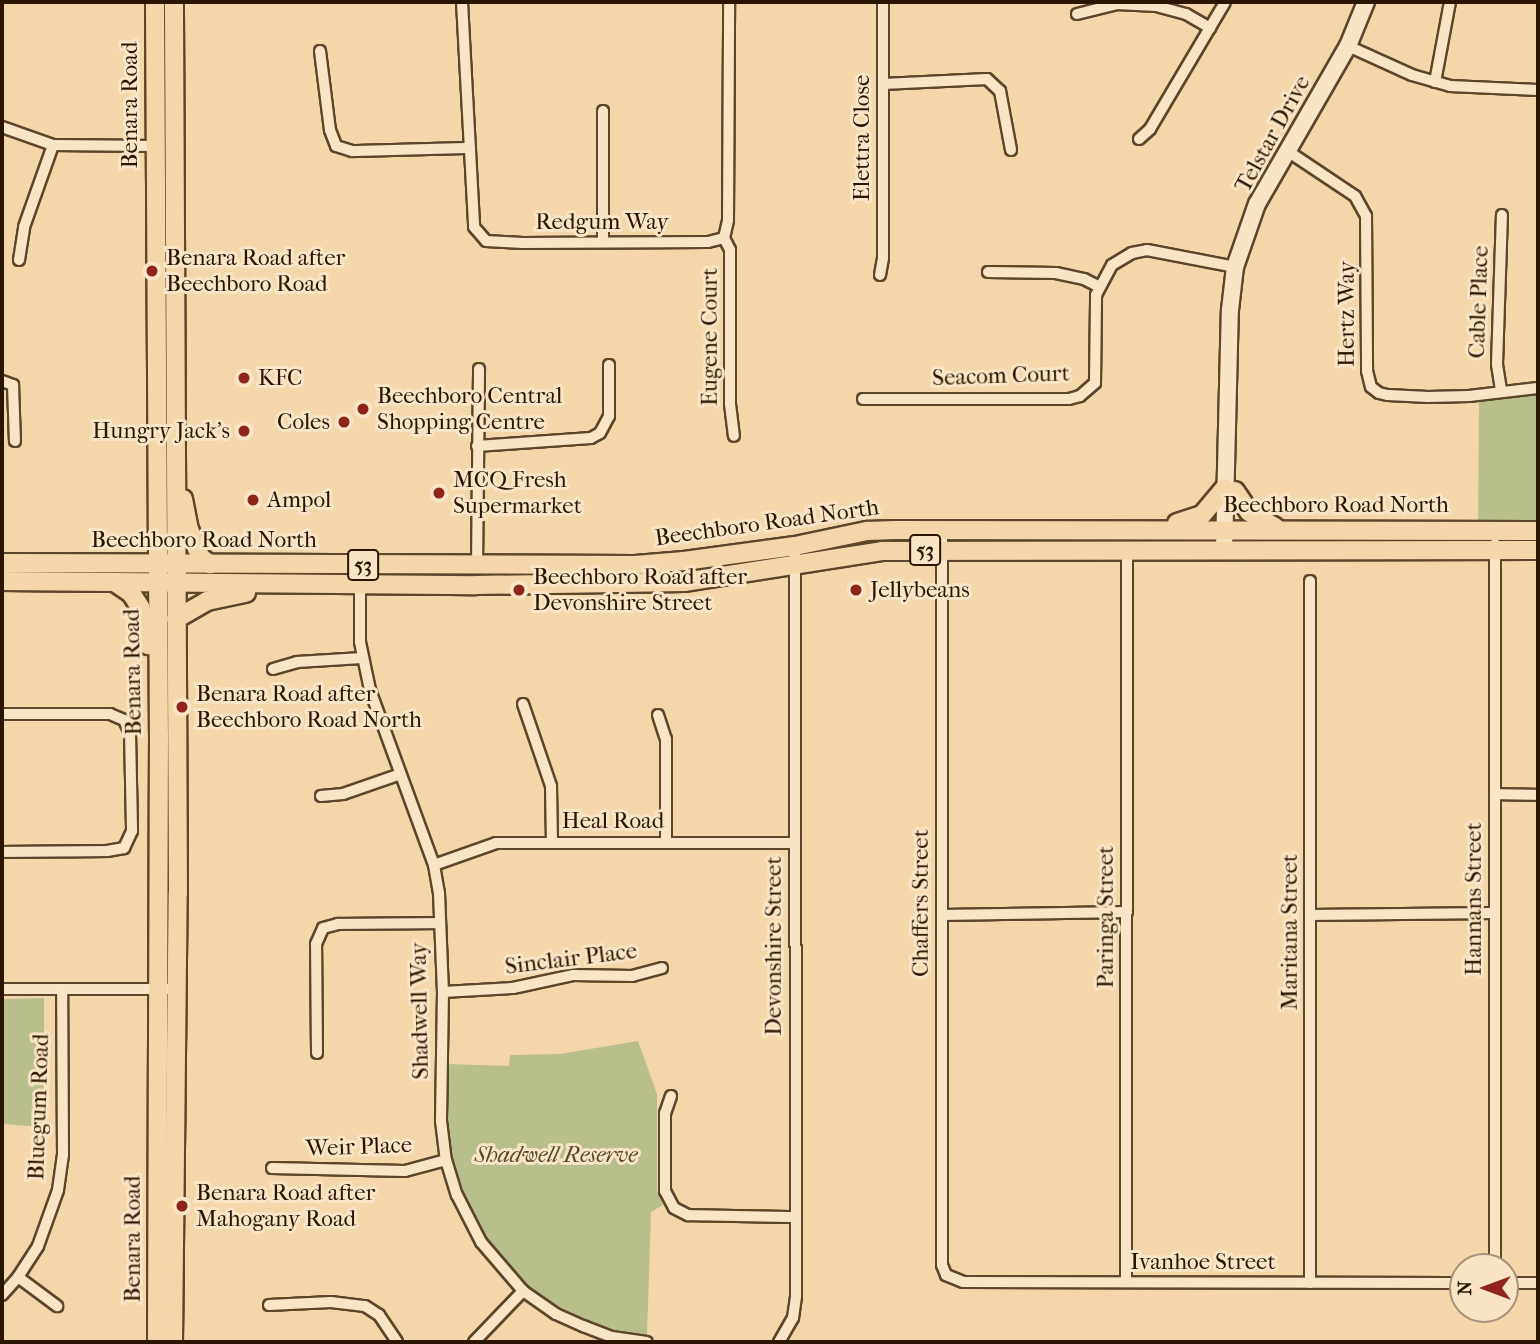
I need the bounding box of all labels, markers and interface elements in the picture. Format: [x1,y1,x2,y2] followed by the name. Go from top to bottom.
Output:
[116,42,144,168] street label: Benara Road
[1230,71,1316,197] street label: Telstar Drive
[848,75,876,201] street label: Elettra Close
[535,208,669,236] street label: Redgum Way
[166,244,345,298] place label: Benara Road after Beechboro Road
[1463,245,1495,359] street label: Cable Place
[1333,261,1361,367] street label: Hertz Way
[144,263,160,279] marker: Benara Road after Beechboro Road
[696,268,724,406] street label: Eugene Court
[932,360,1070,392] street label: Seacom Court
[258,364,303,392] place label: KFC
[236,370,252,386] marker: KFC
[377,382,562,436] place label: Beechboro Central Shopping Centre
[355,401,371,417] marker: Beechboro Central Shopping Centre
[277,408,330,436] place label: Coles
[336,414,352,430] marker: Coles
[92,417,230,445] place label: Hungry Jack's
[236,423,252,439] marker: Hungry Jack's
[453,466,582,520] place label: MCQ Fresh Supermarket
[431,485,447,501] marker: MCQ Fresh Supermarket
[267,486,331,514] place label: Ampol
[1223,491,1449,519] street label: Beechboro Road North
[245,492,261,508] marker: Ampol
[653,494,881,552] street label: Beechboro Road North
[91,526,317,554] street label: Beechboro Road North
[908,532,942,568] road number: 53
[346,548,380,582] road number: 53
[533,563,747,617] place label: Beechboro Road after Devonshire Street
[870,576,970,604] place label: Jellybeans
[511,582,527,598] marker: Beechboro Road after Devonshire Street
[848,582,864,598] marker: Jellybeans
[118,608,148,736] street label: Benara Road
[196,680,422,734] place label: Benara Road after Beechboro Road North
[174,699,190,715] marker: Benara Road after Beechboro Road North
[562,807,664,835] street label: Heal Road
[1460,822,1488,976] street label: Hannans Street
[907,829,935,977] street label: Chaffers Street
[1092,846,1120,988] street label: Paringa Street
[1276,854,1304,1010] street label: Maritana Street
[760,856,788,1036] street label: Devonshire Street
[503,937,639,981] street label: Sinclair Place
[405,942,435,1080] street label: Shadwell Way
[23,1033,55,1181] street label: Bluegum Road
[305,1131,413,1163] street label: Weir Place
[474,1141,638,1169] park label: Shadwell Reserve
[119,1176,147,1302] street label: Benara Road
[196,1179,375,1233] place label: Benara Road after Mahogany Road
[174,1198,190,1214] marker: Benara Road after Mahogany Road
[1130,1248,1276,1276] street label: Ivanhoe Street
[1449,1253,1519,1323] north arrow
[1454,1281,1476,1295] text: N

